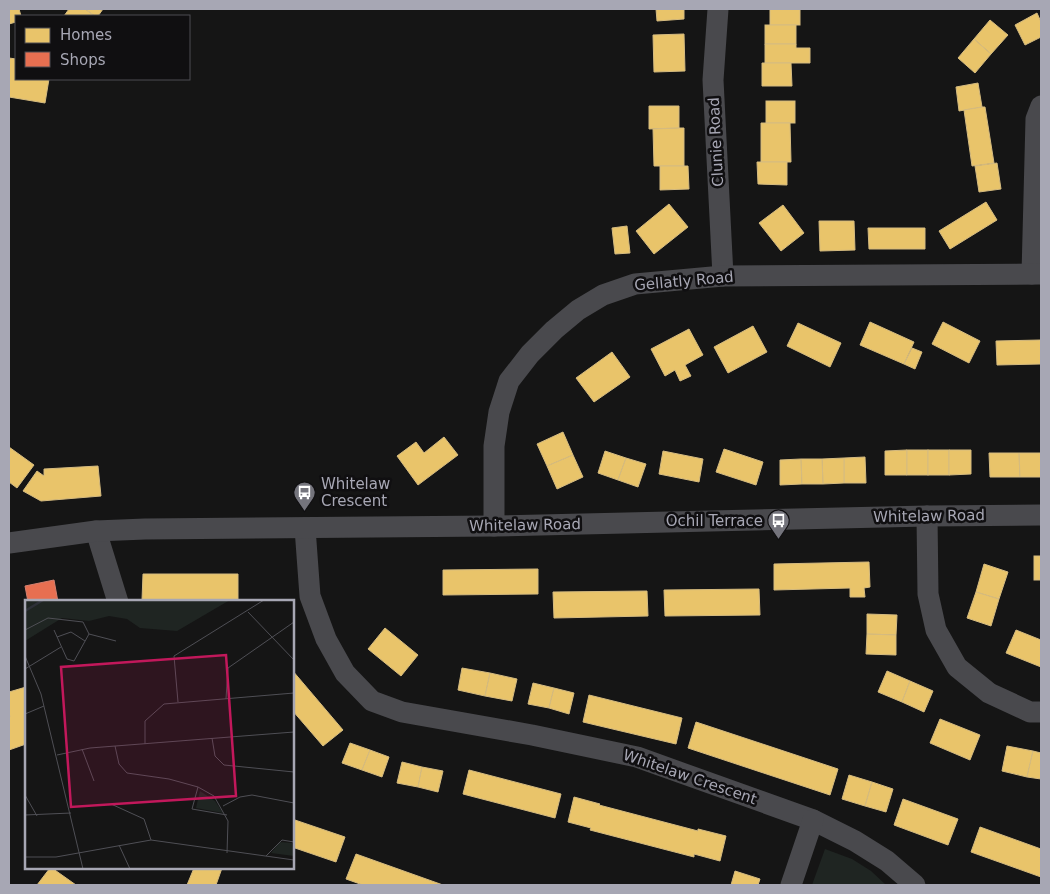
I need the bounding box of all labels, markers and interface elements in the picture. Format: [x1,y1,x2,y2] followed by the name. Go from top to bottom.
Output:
[15,15,190,80] legend
[60,26,112,44] text: Homes
[60,51,106,69] text: Shops
[705,97,727,187] street label: Clunie Road
[634,268,734,294] street label: Gellatly Road
[321,475,390,510] place label: Whitelaw Crescent
[293,481,317,512] bus stop icon: Whitelaw Crescent
[873,506,985,526] street label: Whitelaw Road
[767,509,791,540] bus stop icon: Ochil Terrace
[666,512,763,530] place label: Ochil Terrace
[469,515,581,535] street label: Whitelaw Road
[25,600,294,869] inset map
[621,746,759,808] street label: Whitelaw Crescent

